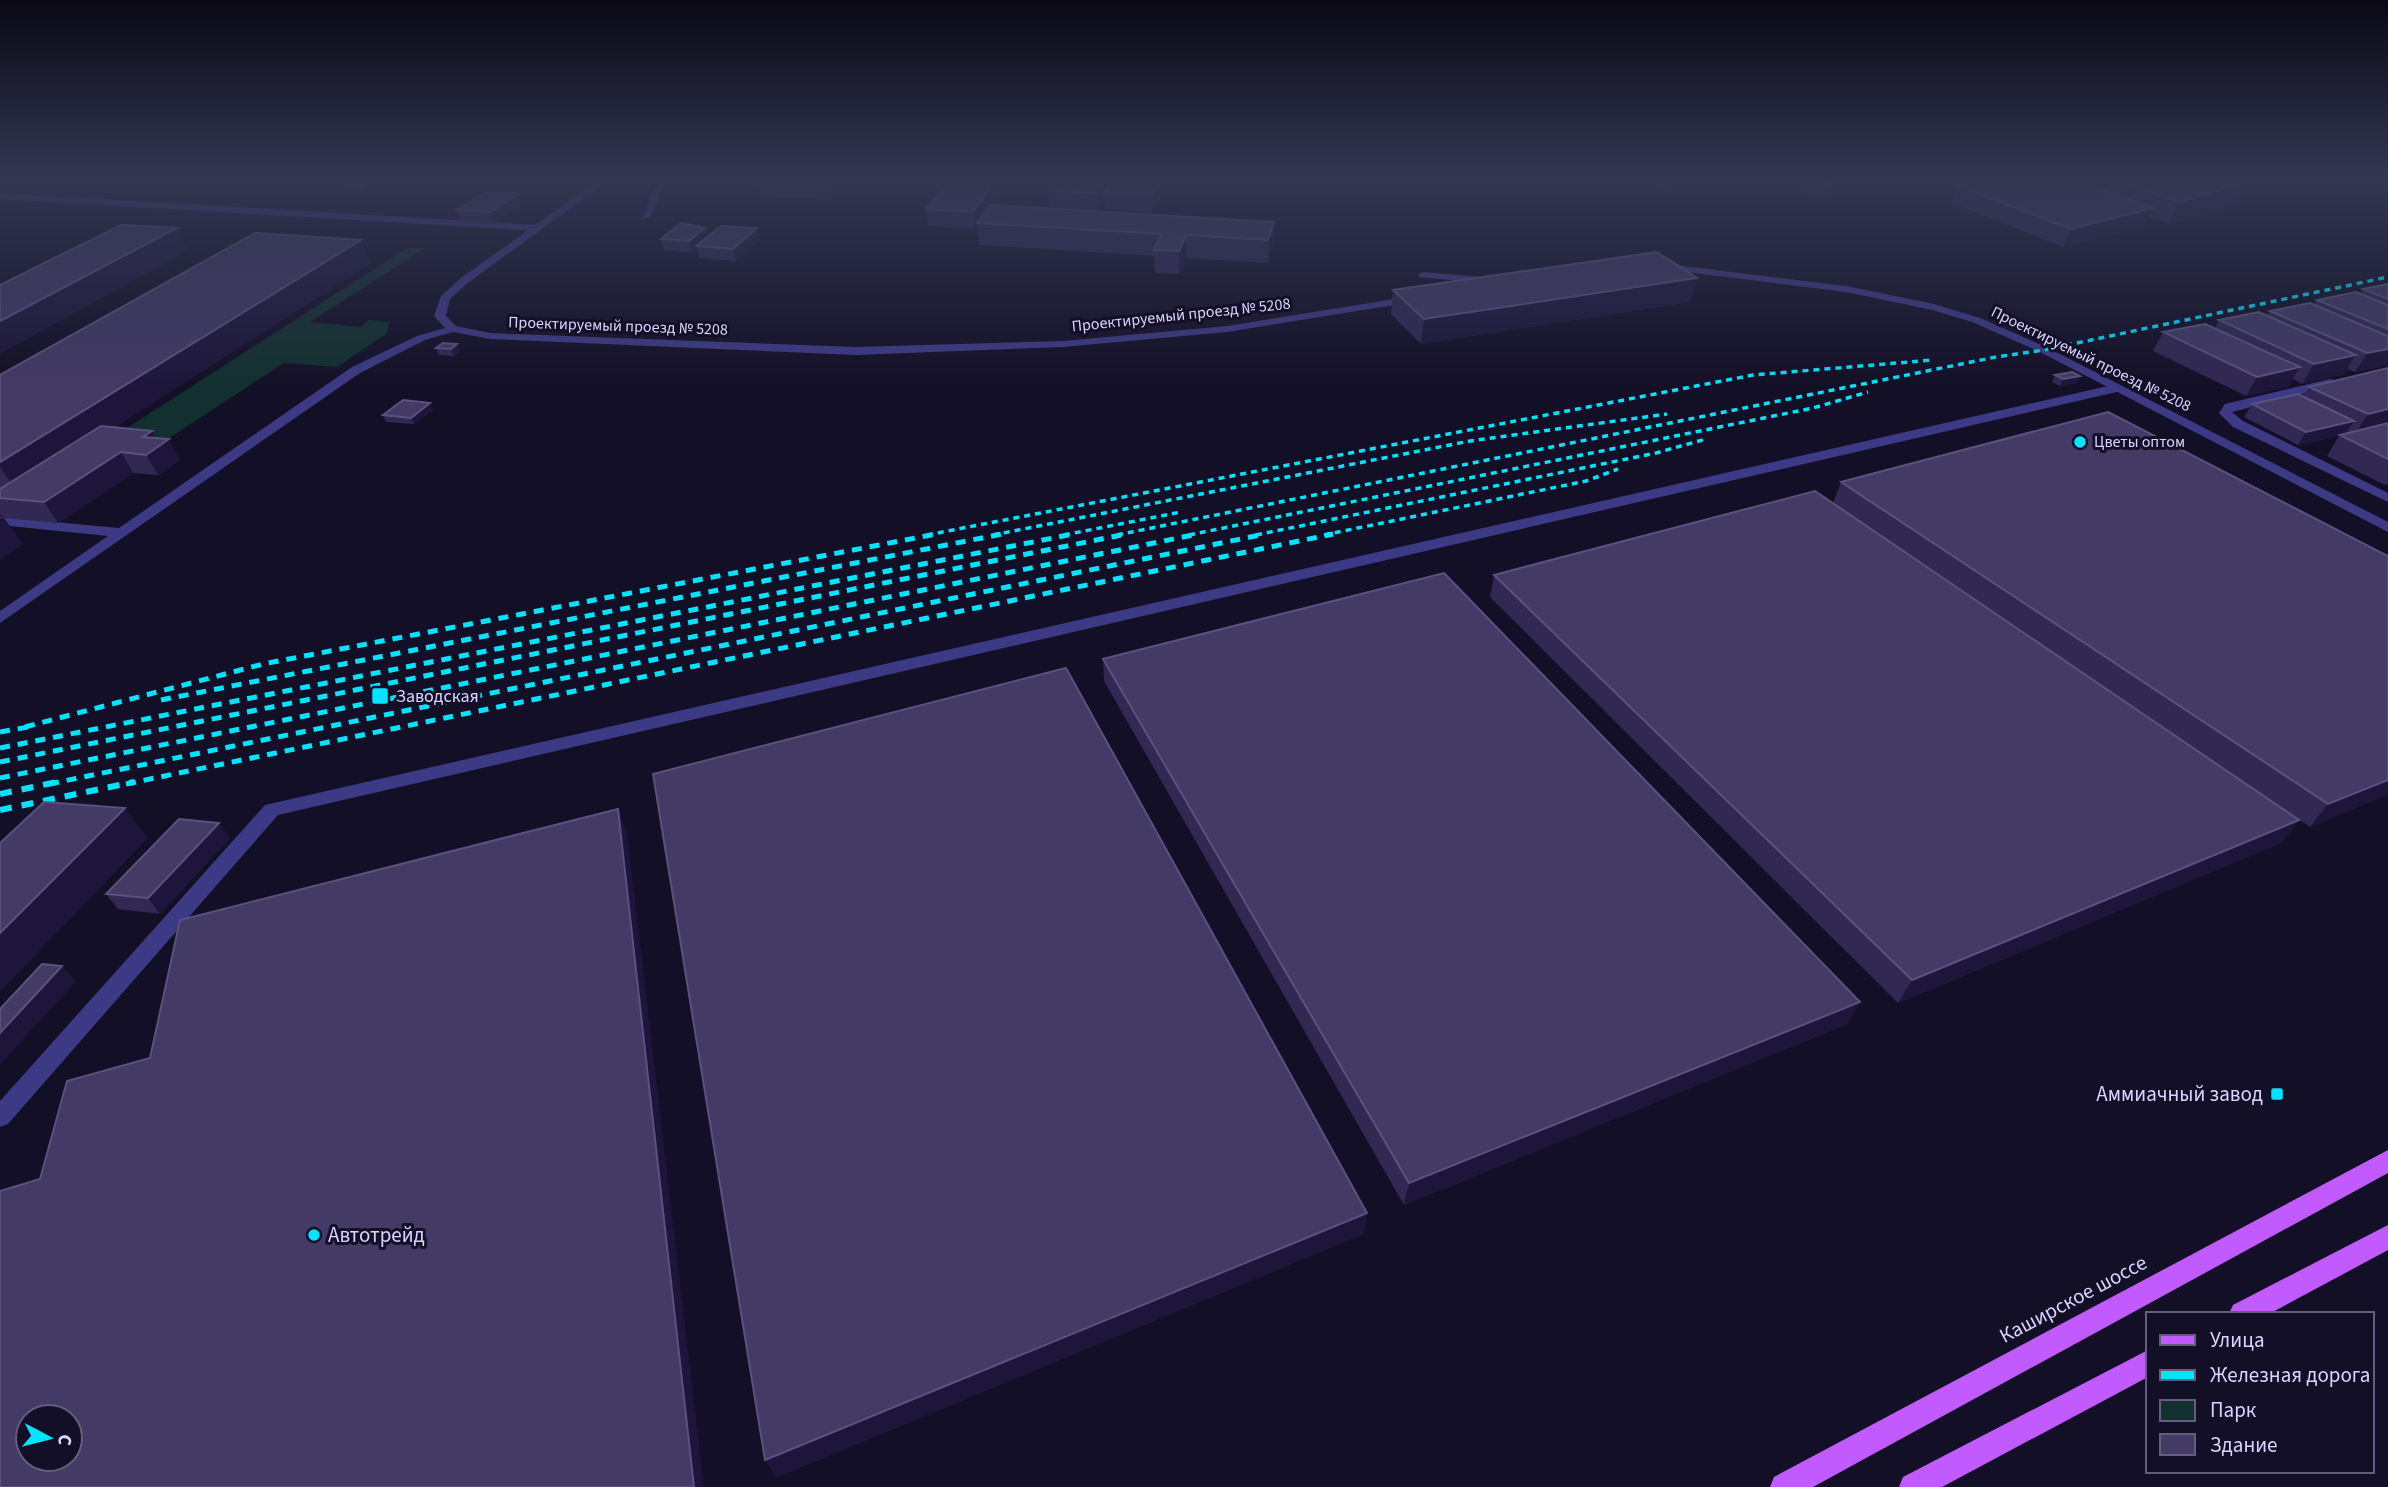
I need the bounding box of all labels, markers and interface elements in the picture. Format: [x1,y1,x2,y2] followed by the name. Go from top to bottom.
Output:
[1071,293,1292,337] street label: Проектируемый проезд № 5208
[1987,301,2195,417] street label: Проектируемый проезд № 5208
[508,311,728,341] street label: Проектируемый проезд № 5208
[2094,431,2185,453] place label: Цветы оптом
[2072,434,2088,450] marker: Цветы оптом
[396,684,479,709] place label: Заводская
[370,686,390,706] marker: Заводская
[2096,1079,2263,1109] place label: Аммиачный завод
[2269,1086,2285,1102] marker: Аммиачный завод
[328,1220,425,1250] place label: Автотрейд
[306,1227,322,1243] marker: Автотрейд
[1994,1247,2152,1351] street label: Каширское шоссе
[2146,1312,2374,1473] legend
[2210,1325,2265,1355] text: Улица
[2210,1360,2370,1390] text: Железная дорога
[2210,1395,2257,1425] text: Парк
[14,1403,84,1473] north arrow
[2210,1430,2278,1460] text: Здание
[50,1433,78,1447] text: С

